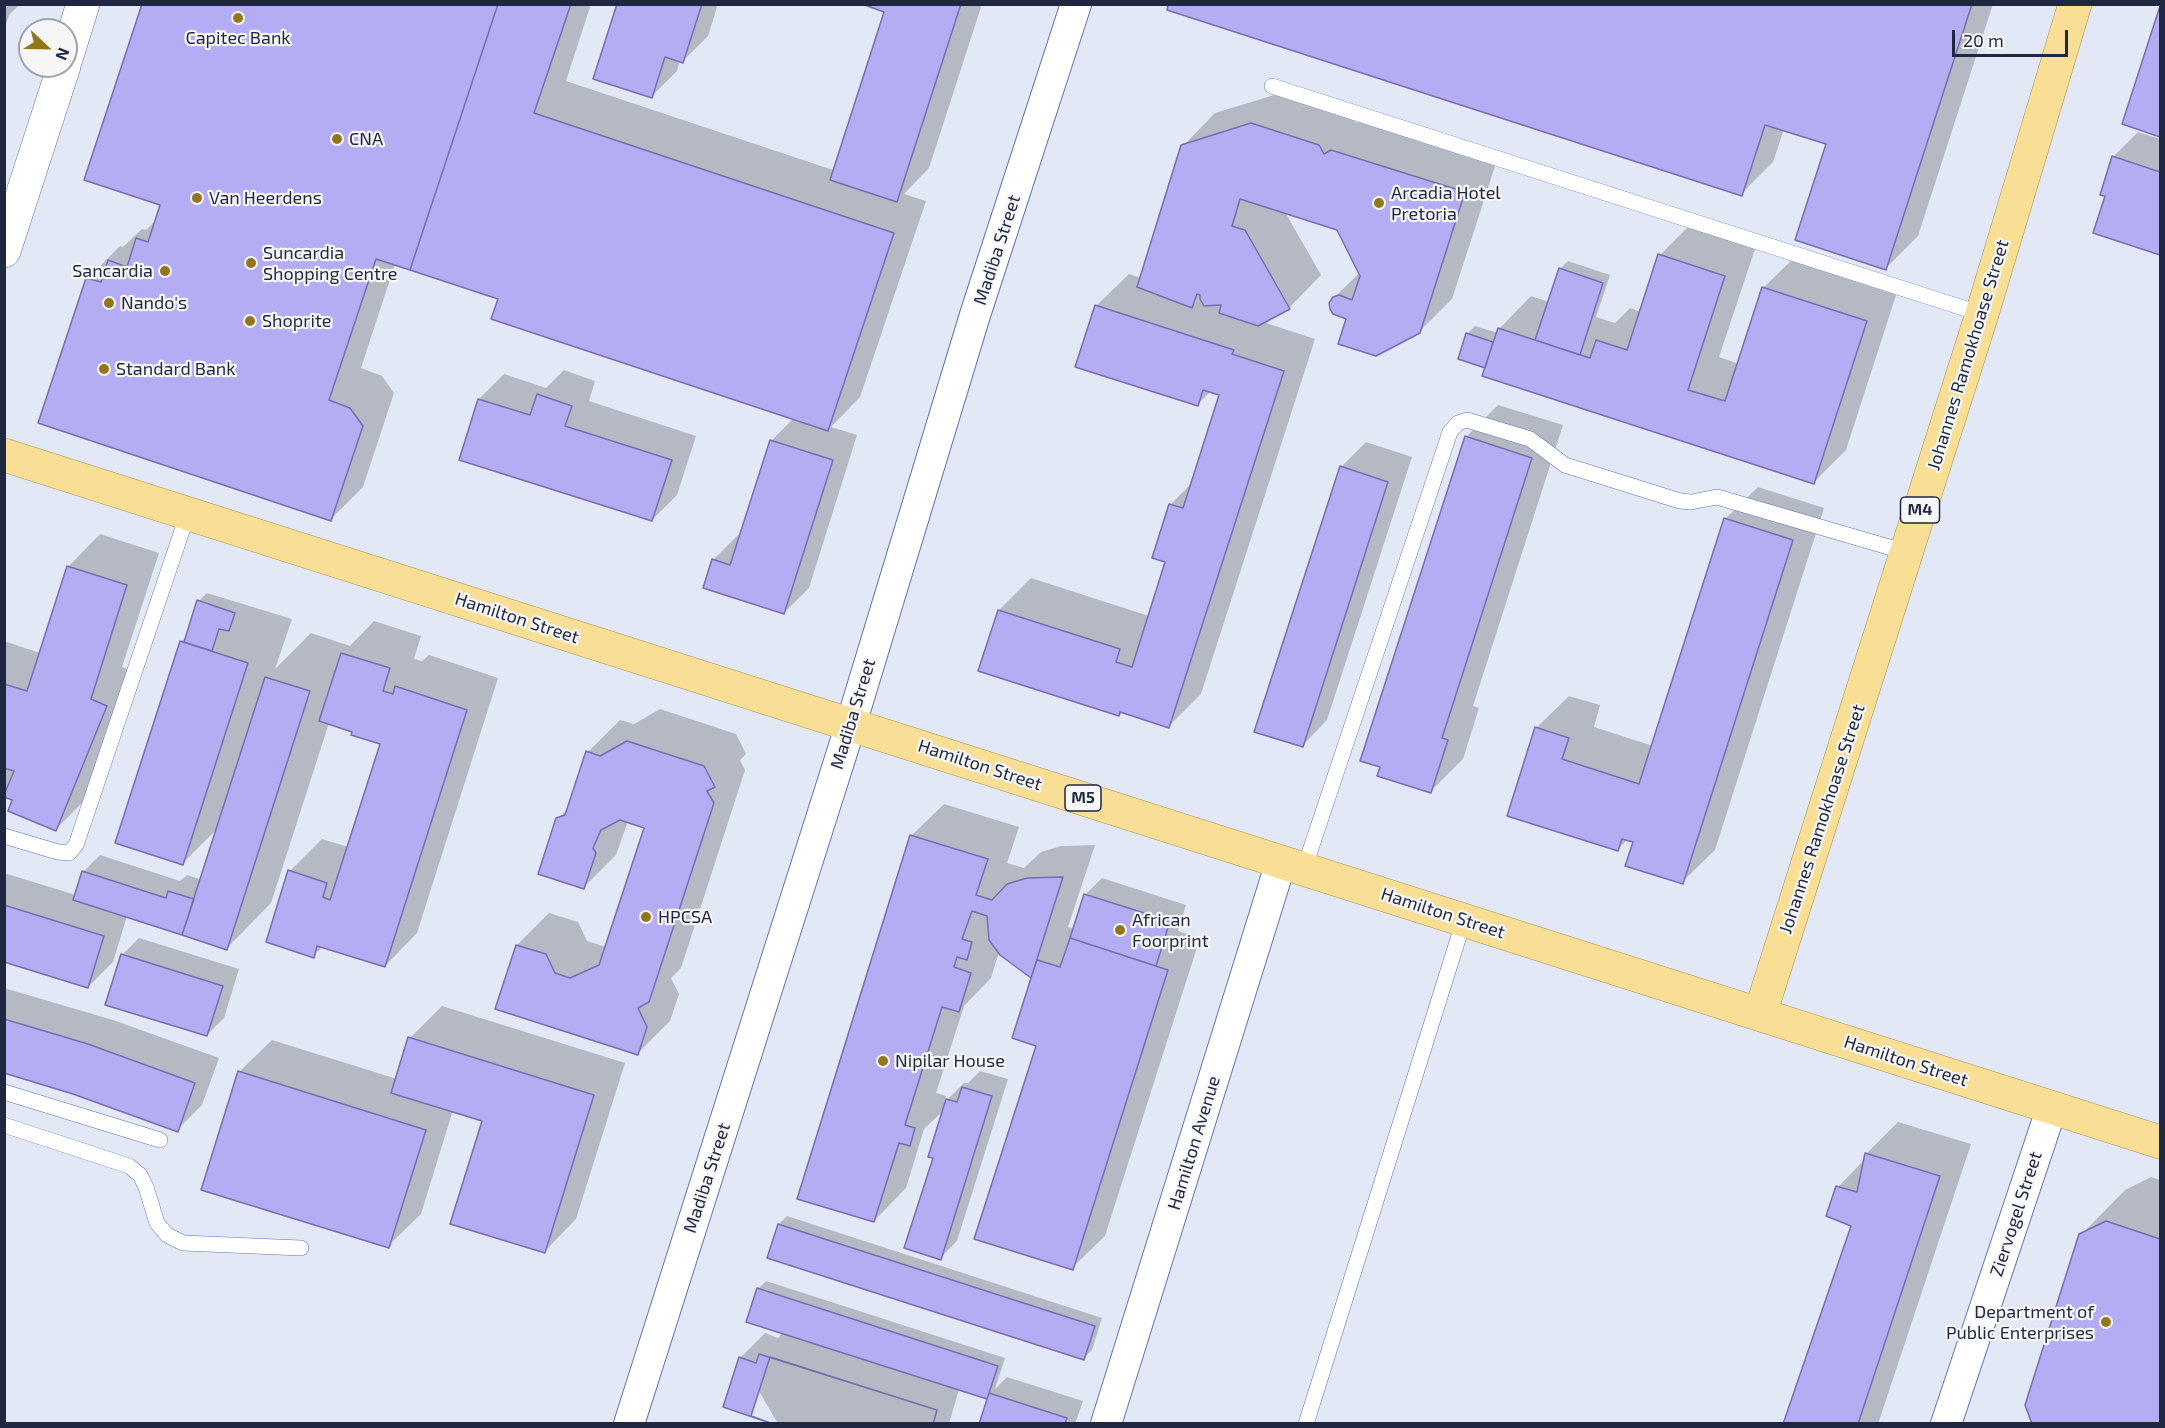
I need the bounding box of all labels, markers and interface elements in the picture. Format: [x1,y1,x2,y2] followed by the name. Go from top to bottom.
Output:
[231,11,245,25] marker: Capitec Bank
[18,18,78,78] north arrow
[1955,18,2070,56] scale bar
[185,27,291,49] place label: Capitec Bank
[1963,29,2004,51] text: 20 m
[52,45,74,63] text: N
[349,128,383,150] place label: CNA
[330,132,344,146] marker: CNA
[1391,182,1501,224] place label: Arcadia Hotel Pretoria
[209,187,322,209] place label: Van Heerdens
[190,191,204,205] marker: Van Heerdens
[969,192,1025,308] street label: Madiba Street
[1372,196,1386,210] marker: Arcadia Hotel Pretoria
[1923,237,2013,473] street label: Johannes Ramokhoase Street
[263,242,398,284] place label: Suncardia Shopping Centre
[244,256,258,270] marker: Suncardia Shopping Centre
[72,260,153,282] place label: Sancardia
[158,264,172,278] marker: Sancardia
[121,292,187,314] place label: Nando's
[102,296,116,310] marker: Nando's
[262,310,331,332] place label: Shoprite
[243,314,257,328] marker: Shoprite
[116,358,235,380] place label: Standard Bank
[97,362,111,376] marker: Standard Bank
[1900,497,1940,523] road number: M4
[452,588,582,648] street label: Hamilton Street
[826,656,880,772] street label: Madiba Street
[1775,702,1869,936] street label: Johannes Ramokhoase Street
[915,735,1045,795] street label: Hamilton Street
[1065,785,1101,811] road number: M5
[1378,883,1508,943] street label: Hamilton Street
[658,906,712,928] place label: HPCSA
[1132,909,1209,952] place label: African Foorprint
[639,910,653,924] marker: HPCSA
[1113,923,1127,937] marker: African Foorprint
[1841,1031,1971,1091] street label: Hamilton Street
[895,1050,1005,1072] place label: Nipilar House
[876,1054,890,1068] marker: Nipilar House
[1163,1073,1225,1213] street label: Hamilton Avenue
[679,1120,735,1236] street label: Madiba Street
[1986,1149,2046,1279] street label: Ziervogel Street
[1946,1301,2094,1344] place label: Department of Public Enterprises
[2099,1315,2113,1329] marker: Department of Public Enterprises

